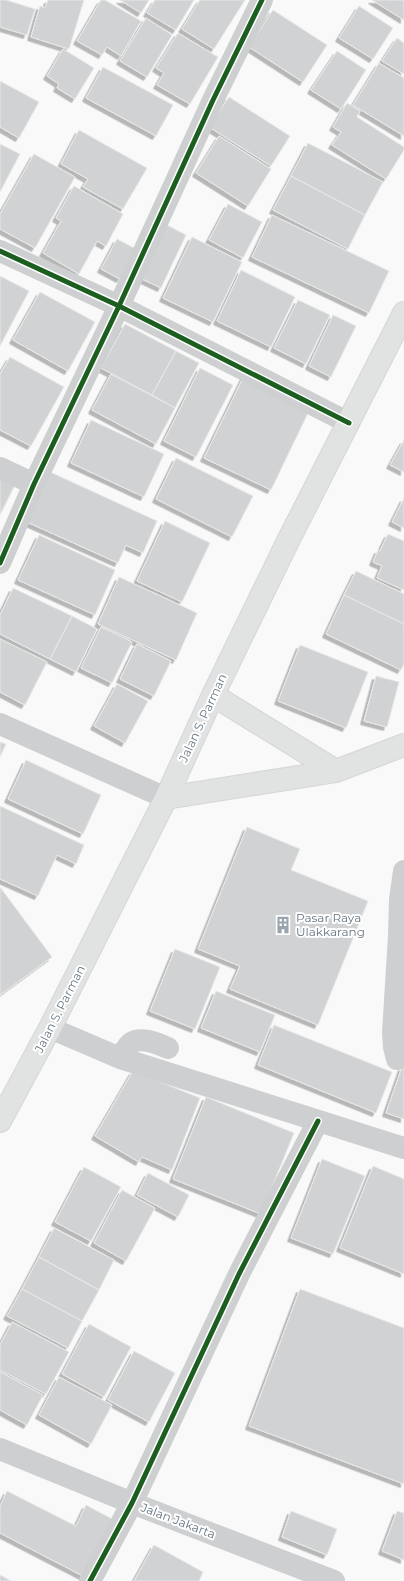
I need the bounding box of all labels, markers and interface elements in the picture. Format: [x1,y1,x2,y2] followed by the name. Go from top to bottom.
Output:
[175,671,230,765] street label: Jalan S. Parman
[296,910,365,939] place label: Pasar Raya Ulakkarang
[273,915,293,935] building icon: Pasar Raya Ulakkarang
[31,963,88,1056] street label: Jalan S. Parman
[138,1499,218,1542] street label: Jalan Jakarta

